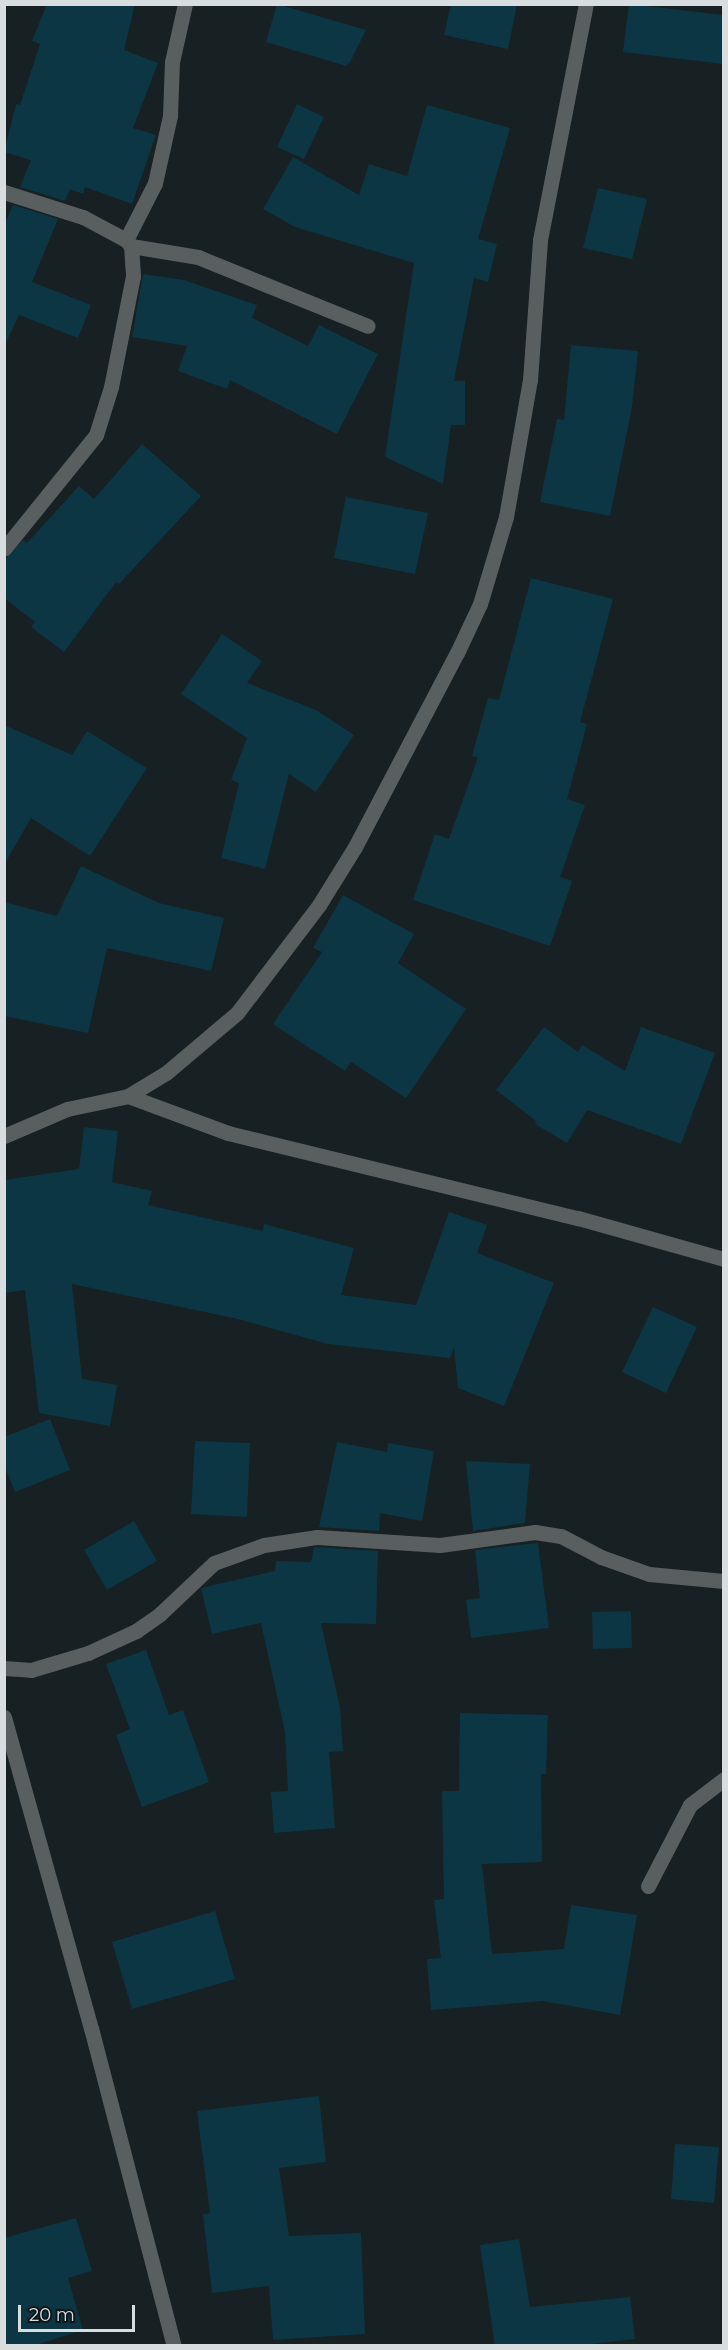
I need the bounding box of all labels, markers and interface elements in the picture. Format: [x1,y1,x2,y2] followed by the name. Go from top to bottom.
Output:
[21,2293,138,2331] scale bar
[29,2304,75,2326] text: 20 m

